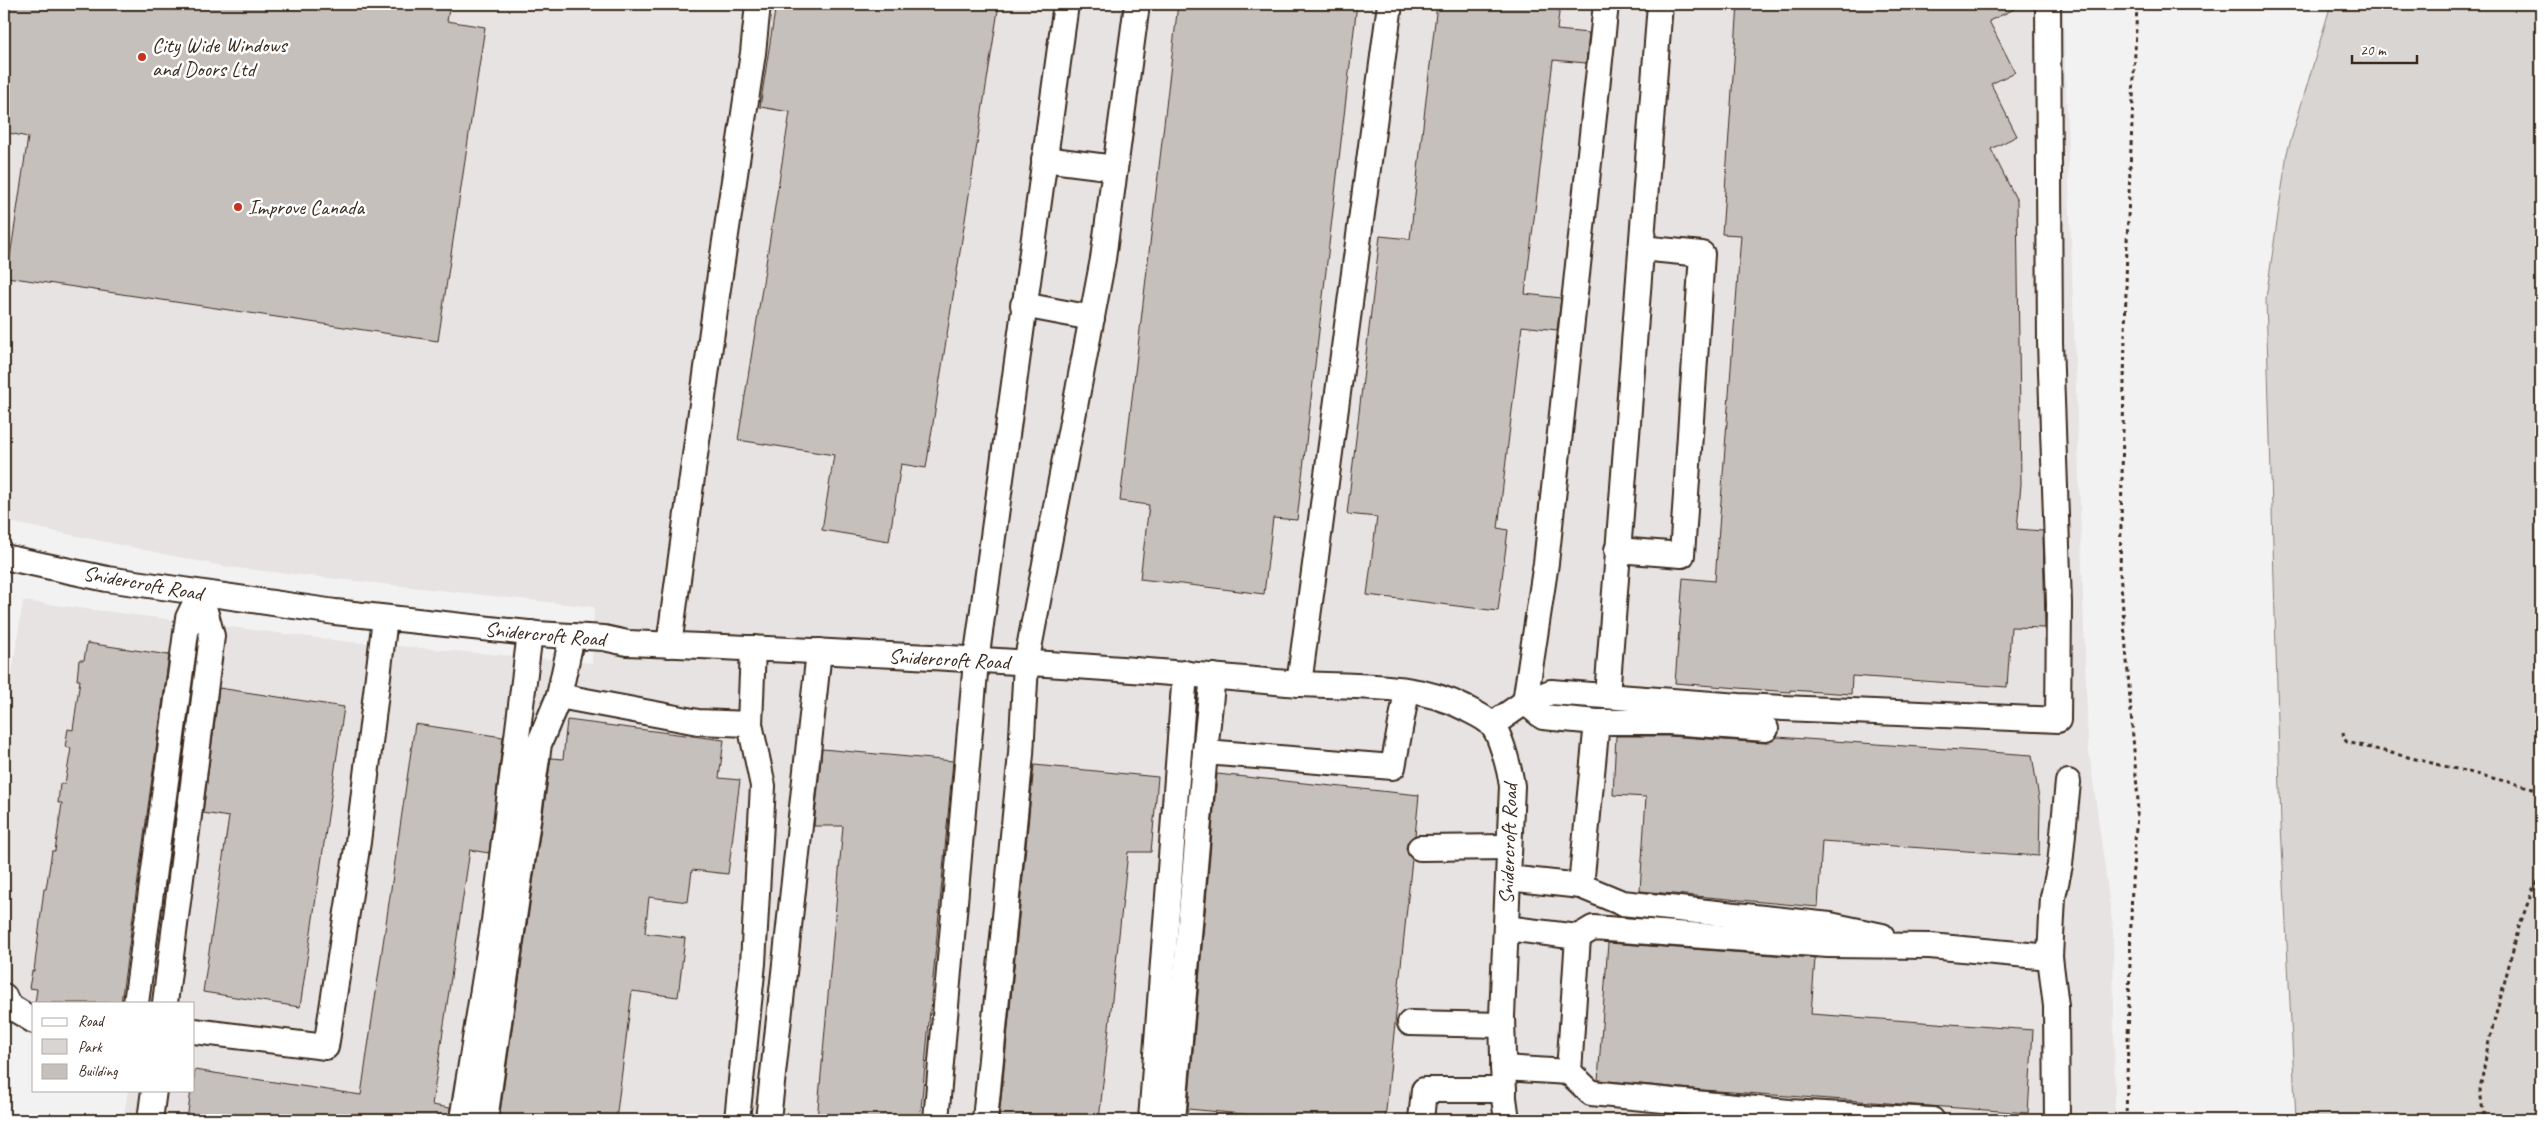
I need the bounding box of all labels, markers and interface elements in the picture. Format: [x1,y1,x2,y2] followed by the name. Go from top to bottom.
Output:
[152,32,288,82] place label: City Wide Windows and Doors Ltd
[2352,32,2418,64] scale bar
[2360,41,2387,60] text: 20 m
[136,51,148,63] marker: City Wide Windows and Doors Ltd
[248,194,365,220] place label: Improve Canada
[232,201,244,213] marker: Improve Canada
[81,560,208,607] street label: Snidercroft Road
[484,616,610,653] street label: Snidercroft Road
[888,643,1014,675] street label: Snidercroft Road
[1493,779,1523,905] street label: Snidercroft Road
[32,1002,195,1092] legend
[78,1012,105,1031] text: Road
[78,1038,103,1057] text: Park
[78,1062,118,1081] text: Building

